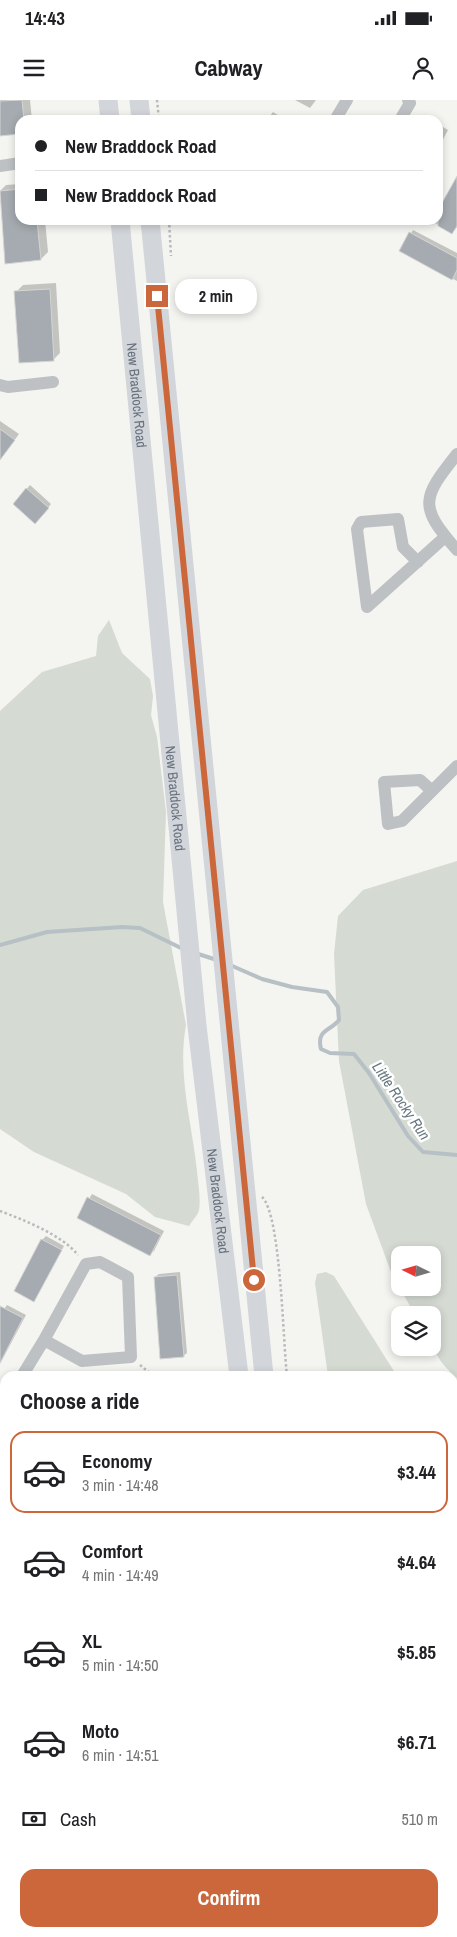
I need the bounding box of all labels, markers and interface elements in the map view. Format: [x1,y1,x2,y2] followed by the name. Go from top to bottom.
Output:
[25,5,65,31] text: 14:43
[194,53,263,83] text: Cabway
[20,54,48,82] icon: menu
[409,54,437,82] icon: person
[65,133,217,159] text: New Braddock Road
[65,182,217,208] text: New Braddock Road
[174,278,257,314] callout: 2 min
[146,285,168,307] route end
[199,285,233,307] text: 2 min
[123,342,151,449] street label: New Braddock Road
[161,745,189,852] street label: New Braddock Road
[367,1057,435,1144] water label: Little Rocky Run
[203,1148,233,1254] street label: New Braddock Road
[391,1246,441,1296] north arrow
[391,1246,441,1356] map controls
[243,1269,265,1291] route start
[391,1306,441,1356] button: layers
[20,1386,139,1416] text: Choose a ride
[82,1448,152,1474] text: Economy
[22,1450,67,1495] icon: car
[397,1459,436,1485] text: $3.44
[82,1474,159,1496] text: 3 min · 14:48
[82,1538,143,1564] text: Comfort
[22,1540,67,1585] icon: car
[397,1549,436,1575] text: $4.64
[82,1564,159,1586] text: 4 min · 14:49
[82,1628,102,1654] text: XL
[22,1630,67,1675] icon: car
[397,1639,436,1665] text: $5.85
[82,1654,159,1676] text: 5 min · 14:50
[82,1718,119,1744] text: Moto
[22,1720,67,1765] icon: car
[397,1729,436,1755] text: $6.71
[82,1744,159,1766] text: 6 min · 14:51
[20,1805,48,1833] icon: cash
[60,1806,96,1832] text: Cash
[402,1808,438,1830] text: 510 m
[20,1869,438,1927] button: Confirm

